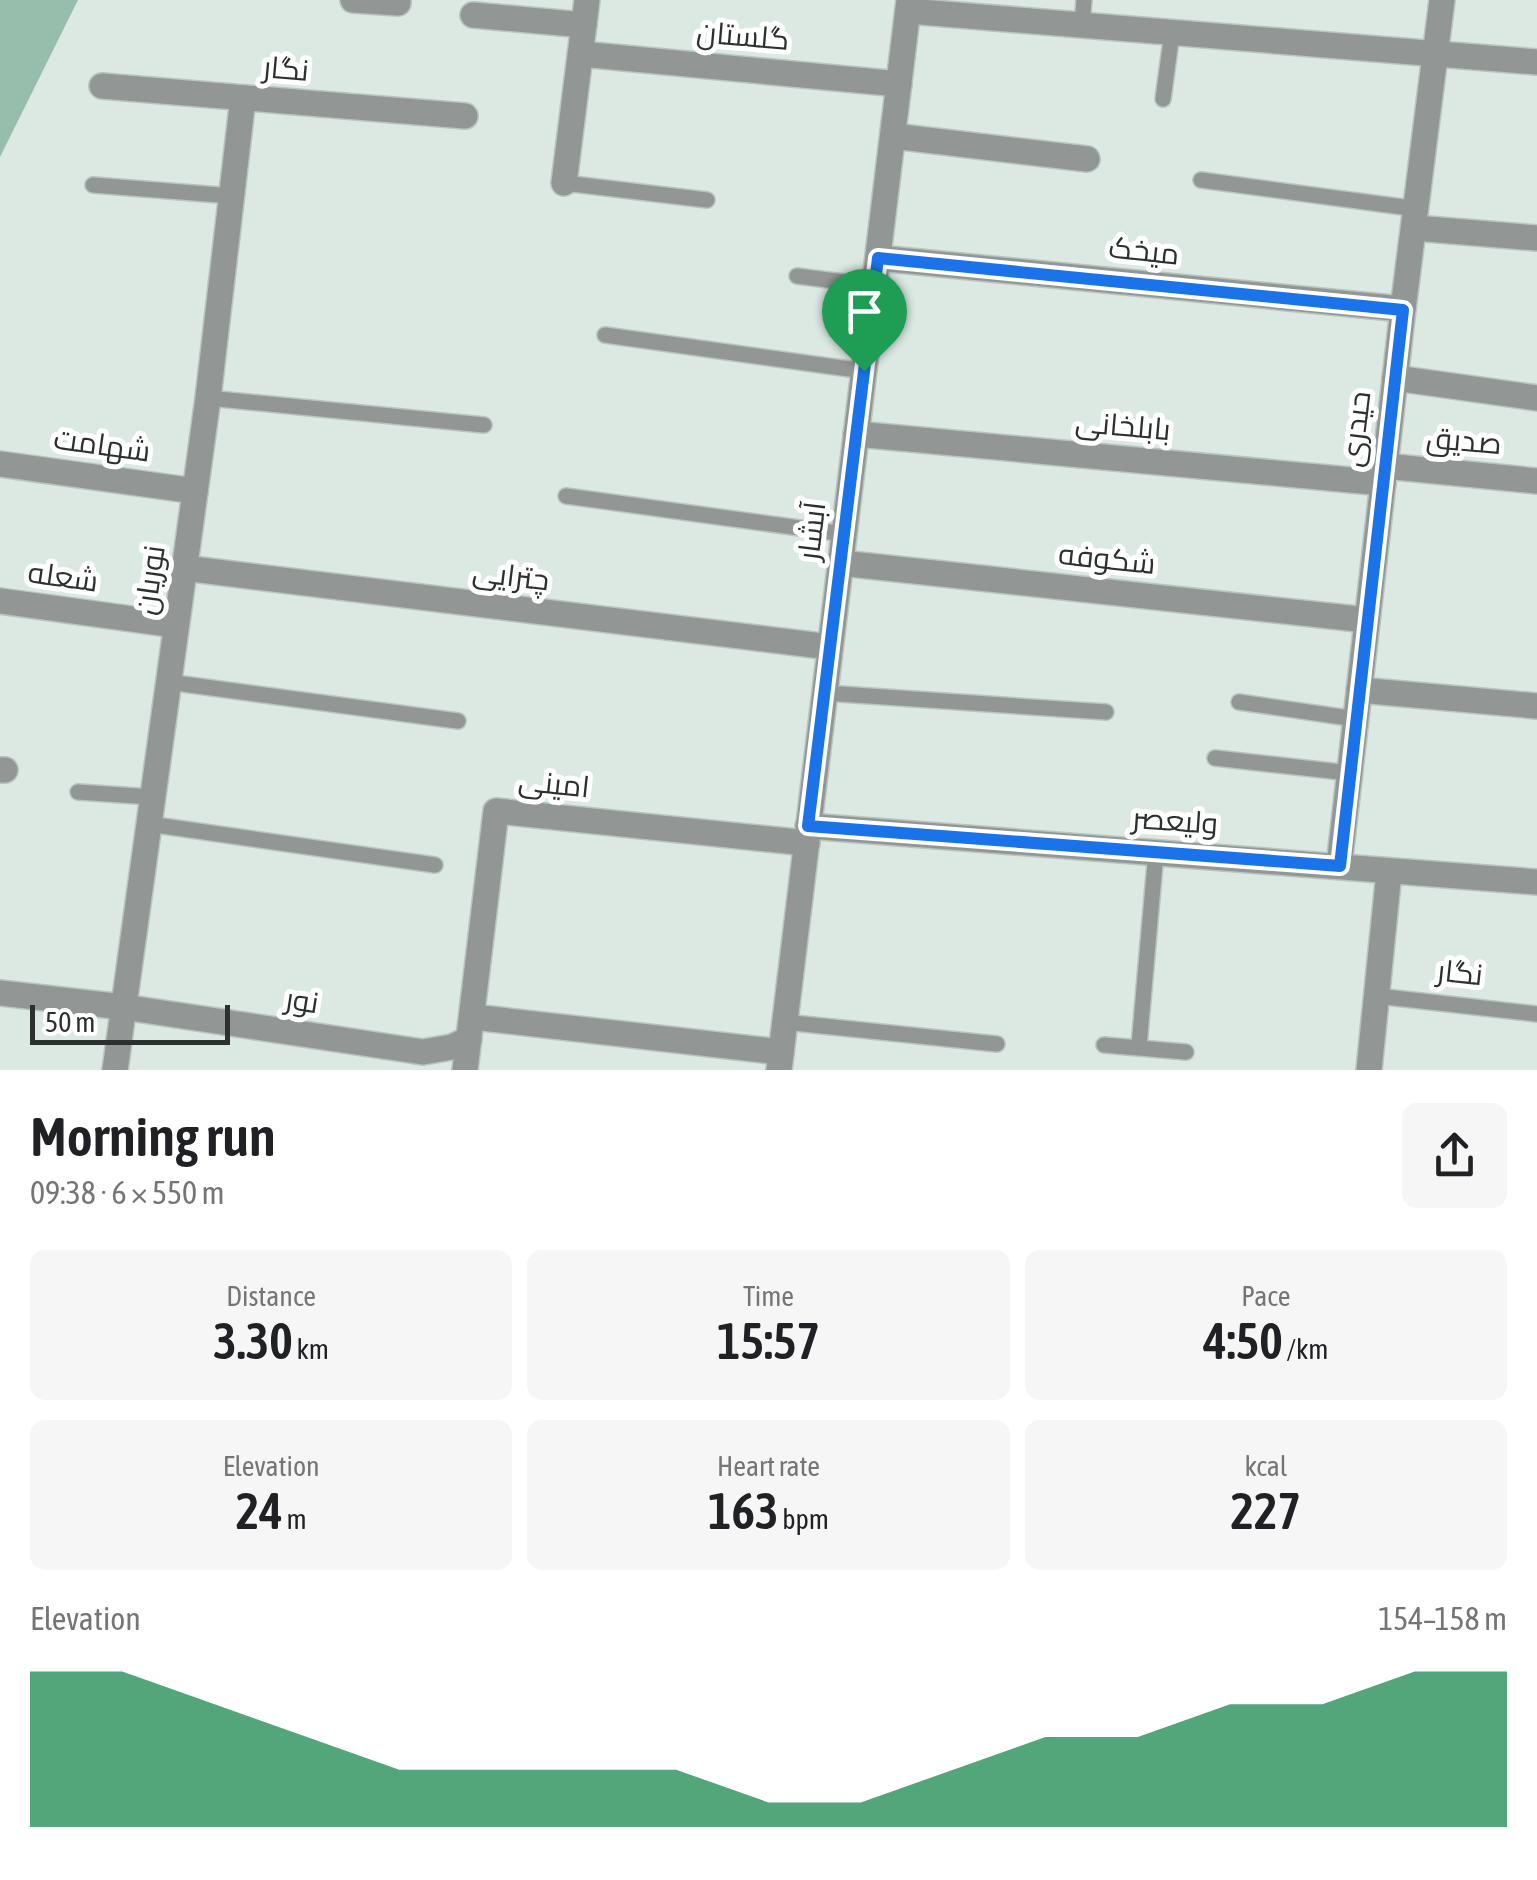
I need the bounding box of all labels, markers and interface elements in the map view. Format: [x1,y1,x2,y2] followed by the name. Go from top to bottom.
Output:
[695,14,791,57] street label: گلستان
[260,49,310,88] street label: نگار
[1107,229,1181,271] street label: میخک
[822,269,907,372] pin
[837,284,892,339] icon: arrive
[1333,389,1378,469] street label: حیدری
[1074,404,1172,448] street label: بابلخانی
[51,420,153,470] street label: شهامت
[1425,420,1503,462] street label: صدیق
[790,500,832,564] street label: آبشار
[1057,536,1157,581] street label: شکوفه
[127,543,172,617] street label: نوریان
[470,553,551,600] street label: چترایی
[26,554,100,598] street label: شعله
[517,762,591,806] street label: امینی
[1129,800,1219,841] street label: ولیعصر
[1433,952,1485,992] street label: نگار
[281,980,321,1020] street label: نور
[30,1000,230,1044] scale bar
[45,1006,95,1038] text: 50 m
[1402,1103,1507,1208] button: share
[30,1105,276,1168] text: Morning run
[30,1174,224,1211] text: 09:38 · 6 × 550 m
[226,1280,316,1312] text: Distance
[743,1280,794,1312] text: Time
[1241,1280,1290,1312] text: Pace
[213,1312,293,1370] text: 3.30
[717,1312,820,1370] text: 15:57
[1203,1312,1283,1370] text: 4:50
[293,1333,329,1365] text: km
[1283,1333,1328,1365] text: /km
[223,1450,320,1482] text: Elevation
[717,1450,820,1482] text: Heart rate
[1245,1450,1287,1482] text: kcal
[236,1482,283,1540] text: 24
[708,1482,778,1540] text: 163
[1231,1482,1301,1540] text: 227
[283,1503,307,1535] text: m
[778,1503,829,1535] text: bpm
[30,1600,141,1637] text: Elevation
[1378,1600,1507,1637] text: 154–158 m

